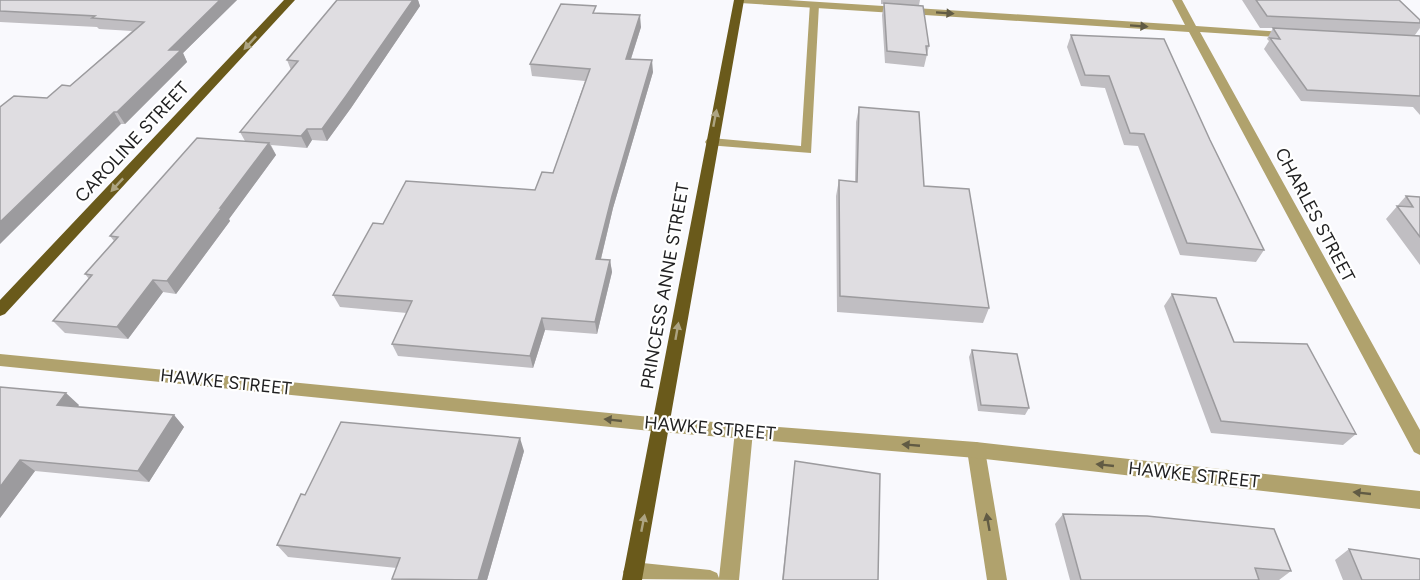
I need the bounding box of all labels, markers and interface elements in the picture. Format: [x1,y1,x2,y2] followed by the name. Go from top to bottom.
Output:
[935,9,954,18] one-way arrow
[1130,22,1149,31] one-way arrow
[244,35,258,49] one-way arrow
[70,77,194,207] street label: CAROLINE STREET
[711,109,721,127] one-way arrow
[1270,144,1360,286] street label: CHARLES STREET
[110,177,124,192] one-way arrow
[636,181,694,391] street label: PRINCESS ANNE STREET
[673,321,682,340] one-way arrow
[159,364,293,400] street label: HAWKE STREET
[643,411,777,445] street label: HAWKE STREET
[603,415,622,425] one-way arrow
[902,440,921,450] one-way arrow
[1127,457,1261,493] street label: HAWKE STREET
[1096,460,1115,470] one-way arrow
[1352,488,1371,498] one-way arrow
[638,513,647,532] one-way arrow
[983,513,992,532] one-way arrow

